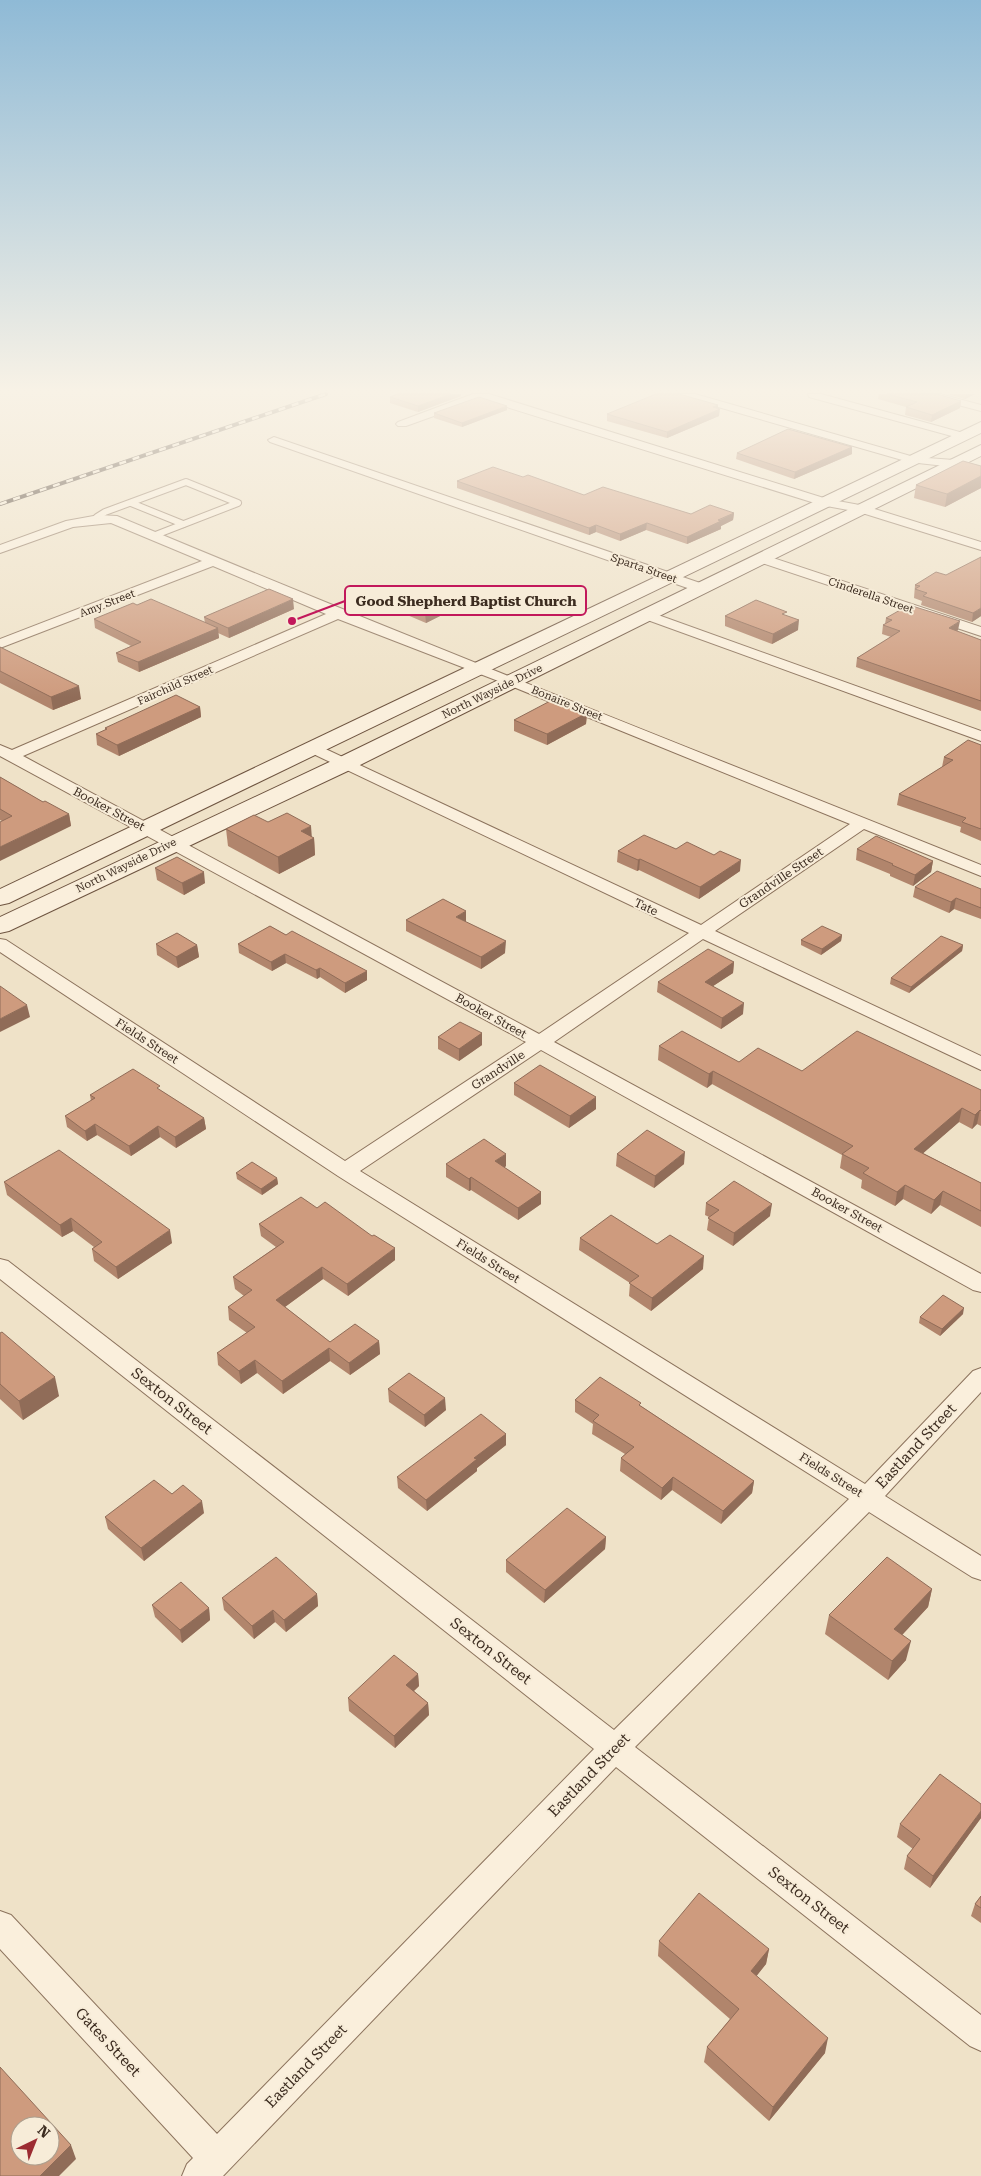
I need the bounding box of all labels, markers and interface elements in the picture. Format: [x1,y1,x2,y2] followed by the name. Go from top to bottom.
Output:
[609,551,679,586] street label: Sparta Street
[827,575,915,616] street label: Cinderella Street
[345,586,586,615] callout: Good Shepherd Baptist Church
[78,587,137,620] street label: Amy Street
[355,593,577,609] text: Good Shepherd Baptist Church
[440,661,545,721] street label: North Wayside Drive
[135,663,215,708] street label: Fairchild Street
[529,683,604,724] street label: Bonaire Street
[71,784,148,834] street label: Booker Street
[74,835,179,895] street label: North Wayside Drive
[736,844,826,911] street label: Grandville Street
[632,895,660,919] street label: Tate
[453,991,529,1042] street label: Booker Street
[113,1016,181,1067] street label: Fields Street
[469,1047,528,1092] street label: Grandville
[809,1185,885,1236] street label: Booker Street
[454,1236,523,1286] street label: Fields Street
[128,1364,216,1438] street label: Sexton Street
[872,1400,960,1492] street label: Eastland Street
[797,1450,866,1500] street label: Fields Street
[447,1614,535,1688] street label: Sexton Street
[545,1729,634,1821] street label: Eastland Street
[765,1863,853,1937] street label: Sexton Street
[72,2004,145,2080] street label: Gates Street
[262,2020,351,2112] street label: Eastland Street
[10,2116,60,2166] north arrow
[34,2122,53,2141] text: N

